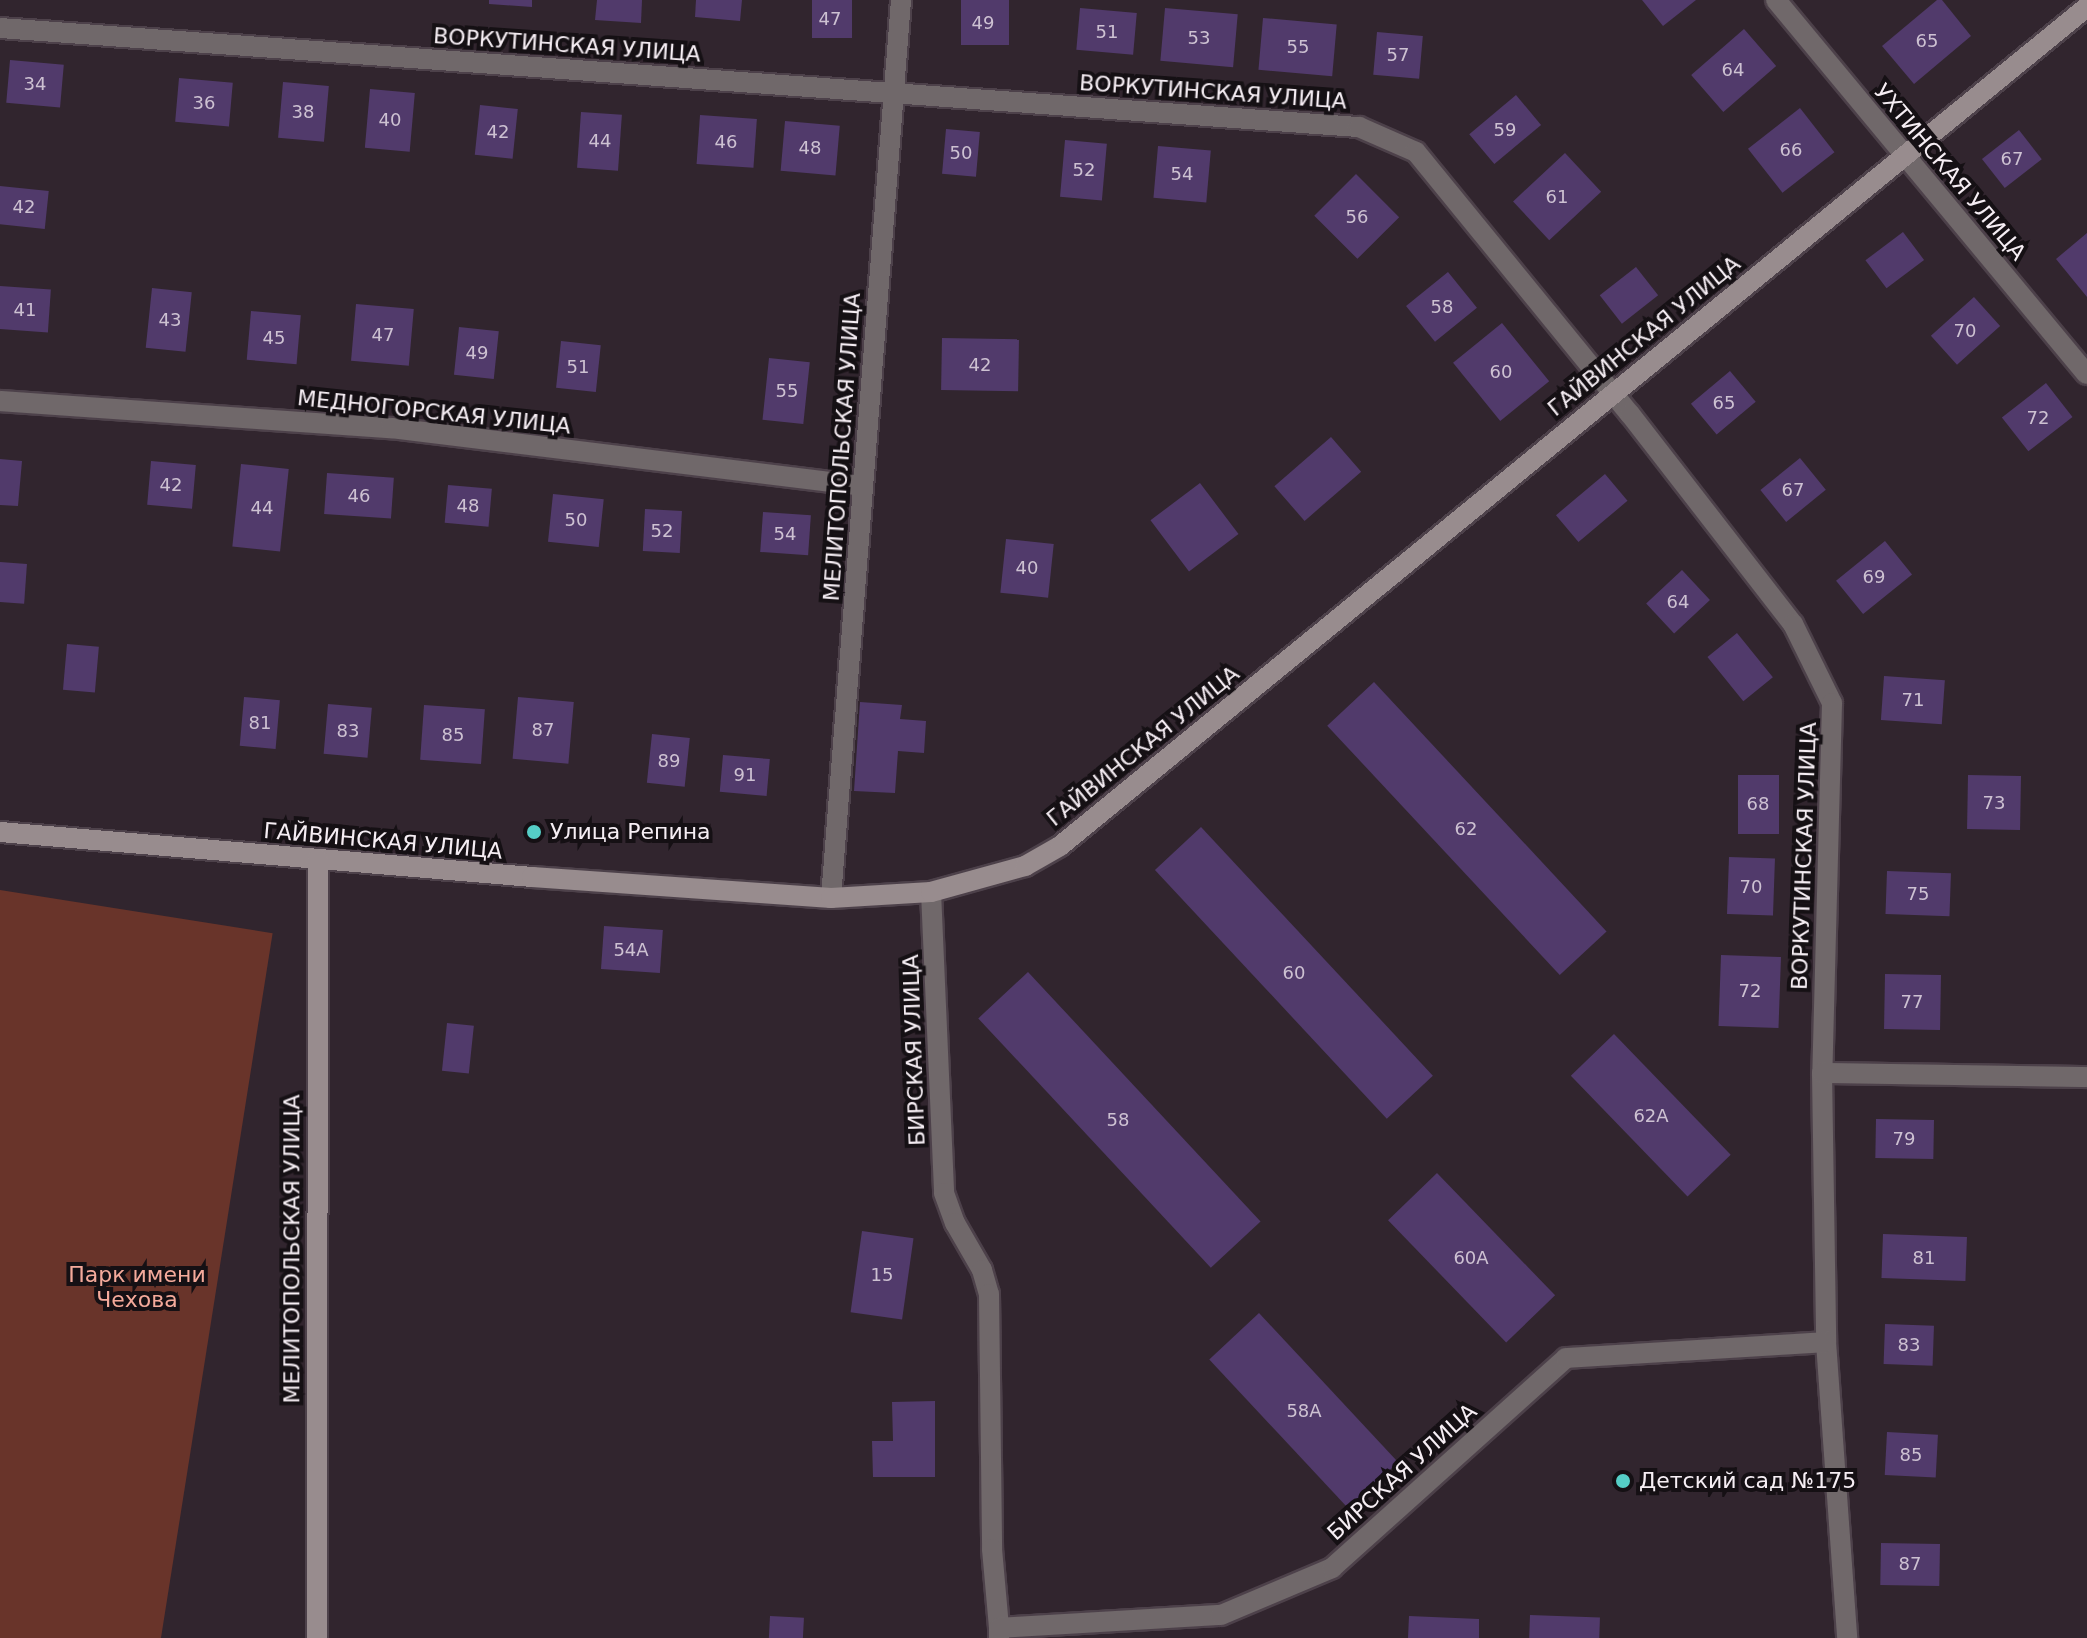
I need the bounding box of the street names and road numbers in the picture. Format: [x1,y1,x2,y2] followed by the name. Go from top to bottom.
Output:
[432,22,702,68] street label: ВОРКУТИНСКАЯ УЛИЦА
[1078,69,1348,115] street label: ВОРКУТИНСКАЯ УЛИЦА
[1869,79,2031,265] street label: УХТИНСКАЯ УЛИЦА
[1542,250,1746,422] street label: ГАЙВИНСКАЯ УЛИЦА
[818,292,866,602] street label: МЕЛИТОПОЛЬСКАЯ УЛИЦА
[296,385,572,439] street label: МЕДНОГОРСКАЯ УЛИЦА
[1041,660,1245,832] street label: ГАЙВИНСКАЯ УЛИЦА
[1786,722,1822,990] street label: ВОРКУТИНСКАЯ УЛИЦА
[262,817,504,865] street label: ГАЙВИНСКАЯ УЛИЦА
[897,954,931,1146] street label: БИРСКАЯ УЛИЦА
[279,1095,305,1403] street label: МЕЛИТОПОЛЬСКАЯ УЛИЦА
[1322,1398,1482,1546] street label: БИРСКАЯ УЛИЦА

